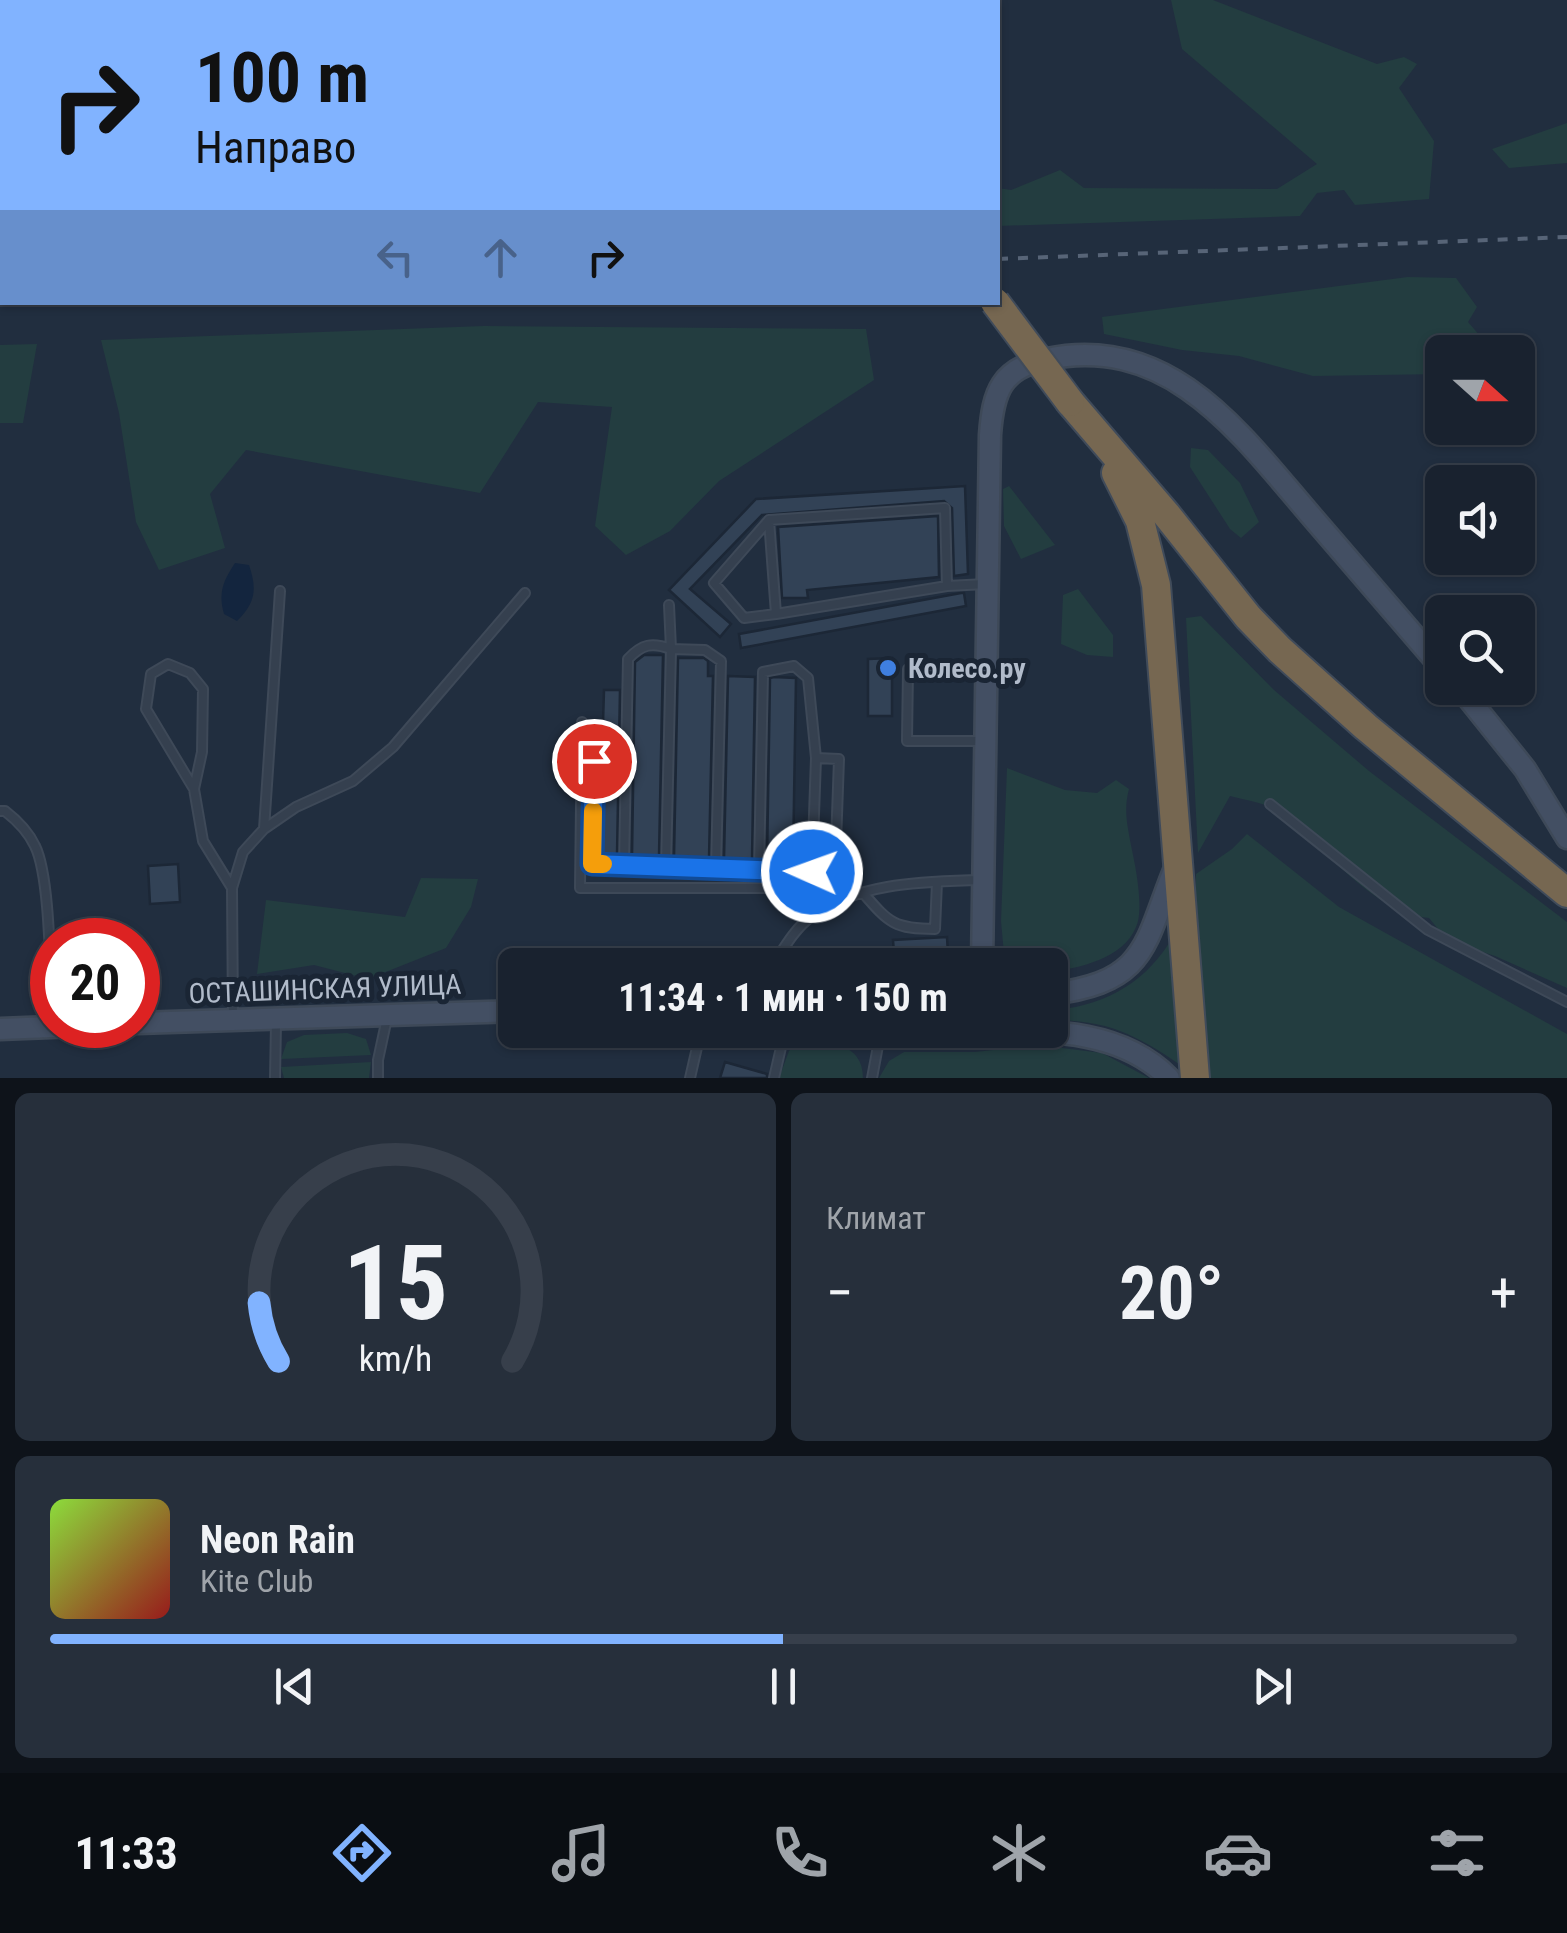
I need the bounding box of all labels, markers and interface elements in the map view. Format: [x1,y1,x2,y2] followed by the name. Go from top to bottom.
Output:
[195,37,369,119] text: 100 m
[30,40,160,170] icon: right
[195,121,356,174] text: Направо
[368,230,423,285] icon: left
[473,230,528,285] icon: ahead
[578,230,633,285] icon: right
[1425,335,1535,445] north arrow
[1425,335,1535,705] map controls
[1425,465,1535,575] button: sound
[1425,595,1535,705] button: search
[908,652,1026,685] place label: Колесо.ру
[877,657,899,679] marker: Колесо.ру
[552,719,637,804] pin
[567,734,622,789] icon: arrive
[760,820,864,924] position arrow
[30,918,160,1048] speed limit sign: 20
[188,968,462,1010] street label: ОСТАШИНСКАЯ УЛИЦА
[618,976,948,1020] text: 11:34 · 1 мин · 150 m
[826,1199,926,1237] text: Климат
[343,1223,448,1344] text: 15
[1119,1249,1224,1337] text: 20°
[826,1261,854,1325] text: −
[1490,1261,1517,1325] text: +
[359,1338,432,1380] text: km/h
[200,1518,355,1562] text: Neon Rain
[200,1562,313,1600] text: Kite Club
[267,1659,322,1714] icon: previous
[756,1659,811,1714] icon: pause
[1245,1659,1300,1714] icon: next
[327,1818,397,1888] icon: directions
[546,1818,616,1888] icon: music
[765,1818,835,1888] icon: phone
[984,1818,1054,1888] icon: climate
[1203,1818,1273,1888] icon: car
[1422,1818,1492,1888] icon: filters
[75,1827,178,1880] text: 11:33

